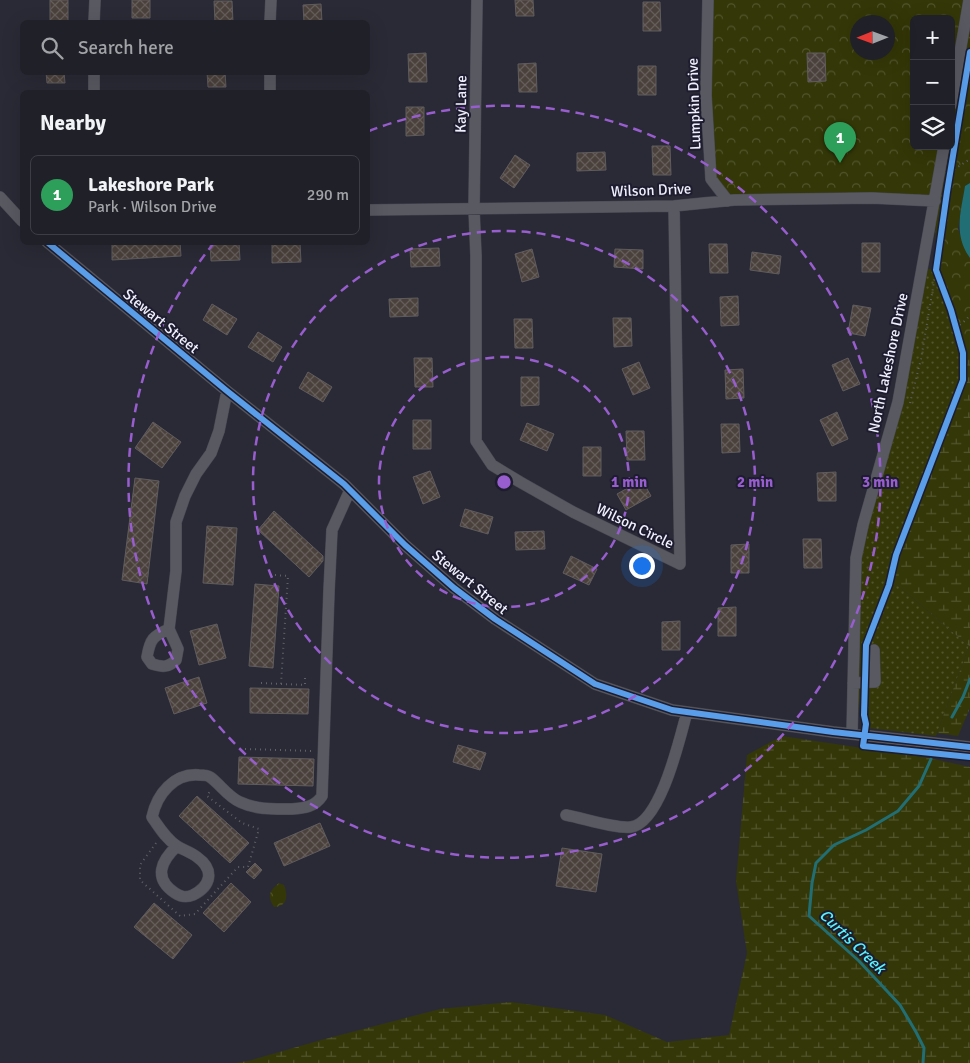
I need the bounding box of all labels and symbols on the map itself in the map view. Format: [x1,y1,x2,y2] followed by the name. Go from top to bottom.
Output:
[850,15,895,60] north arrow
[683,58,705,150] street label: Lumpkin Drive
[451,75,471,133] street label: Kay Lane
[824,122,856,163] pin: 1
[610,180,692,200] street label: Wilson Drive
[119,285,203,357] street label: Stewart Street
[864,291,912,435] street label: North Lakeshore Drive
[495,473,513,491] centre of rings
[611,473,647,491] text: 1 min
[737,473,773,491] text: 2 min
[862,473,898,491] text: 3 min
[593,499,677,553] street label: Wilson Circle
[428,546,512,618] street label: Stewart Street
[629,553,655,579] your location
[815,905,891,980] water label: Curtis Creek

